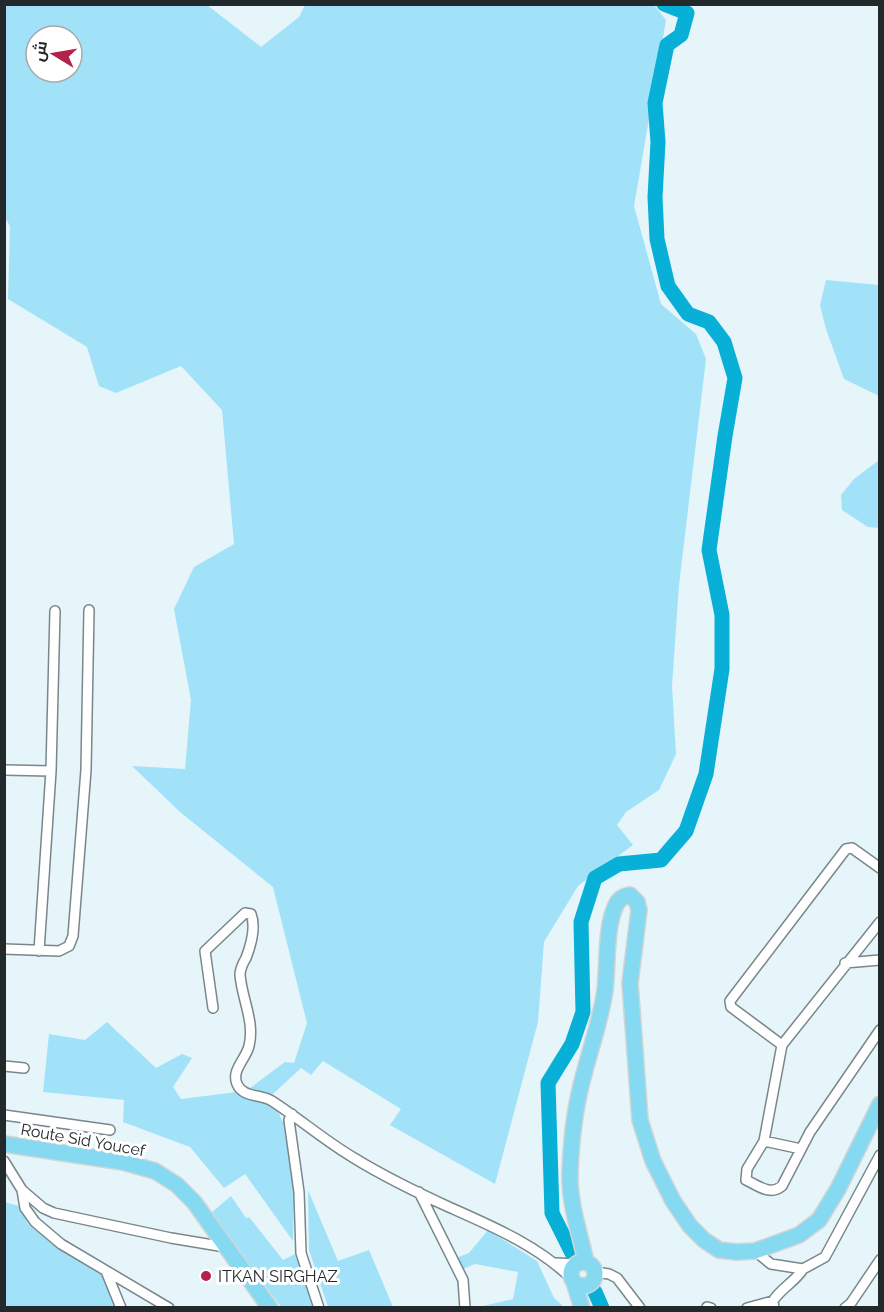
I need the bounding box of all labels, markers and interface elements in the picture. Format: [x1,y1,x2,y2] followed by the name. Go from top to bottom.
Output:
[24,24,84,84] north arrow
[28,39,51,63] text: ش
[19,1120,147,1160] street label: Route Sid Youcef
[218,1267,338,1286] place label: ITKAN SIRGHAZ
[199,1269,213,1283] marker: ITKAN SIRGHAZ

